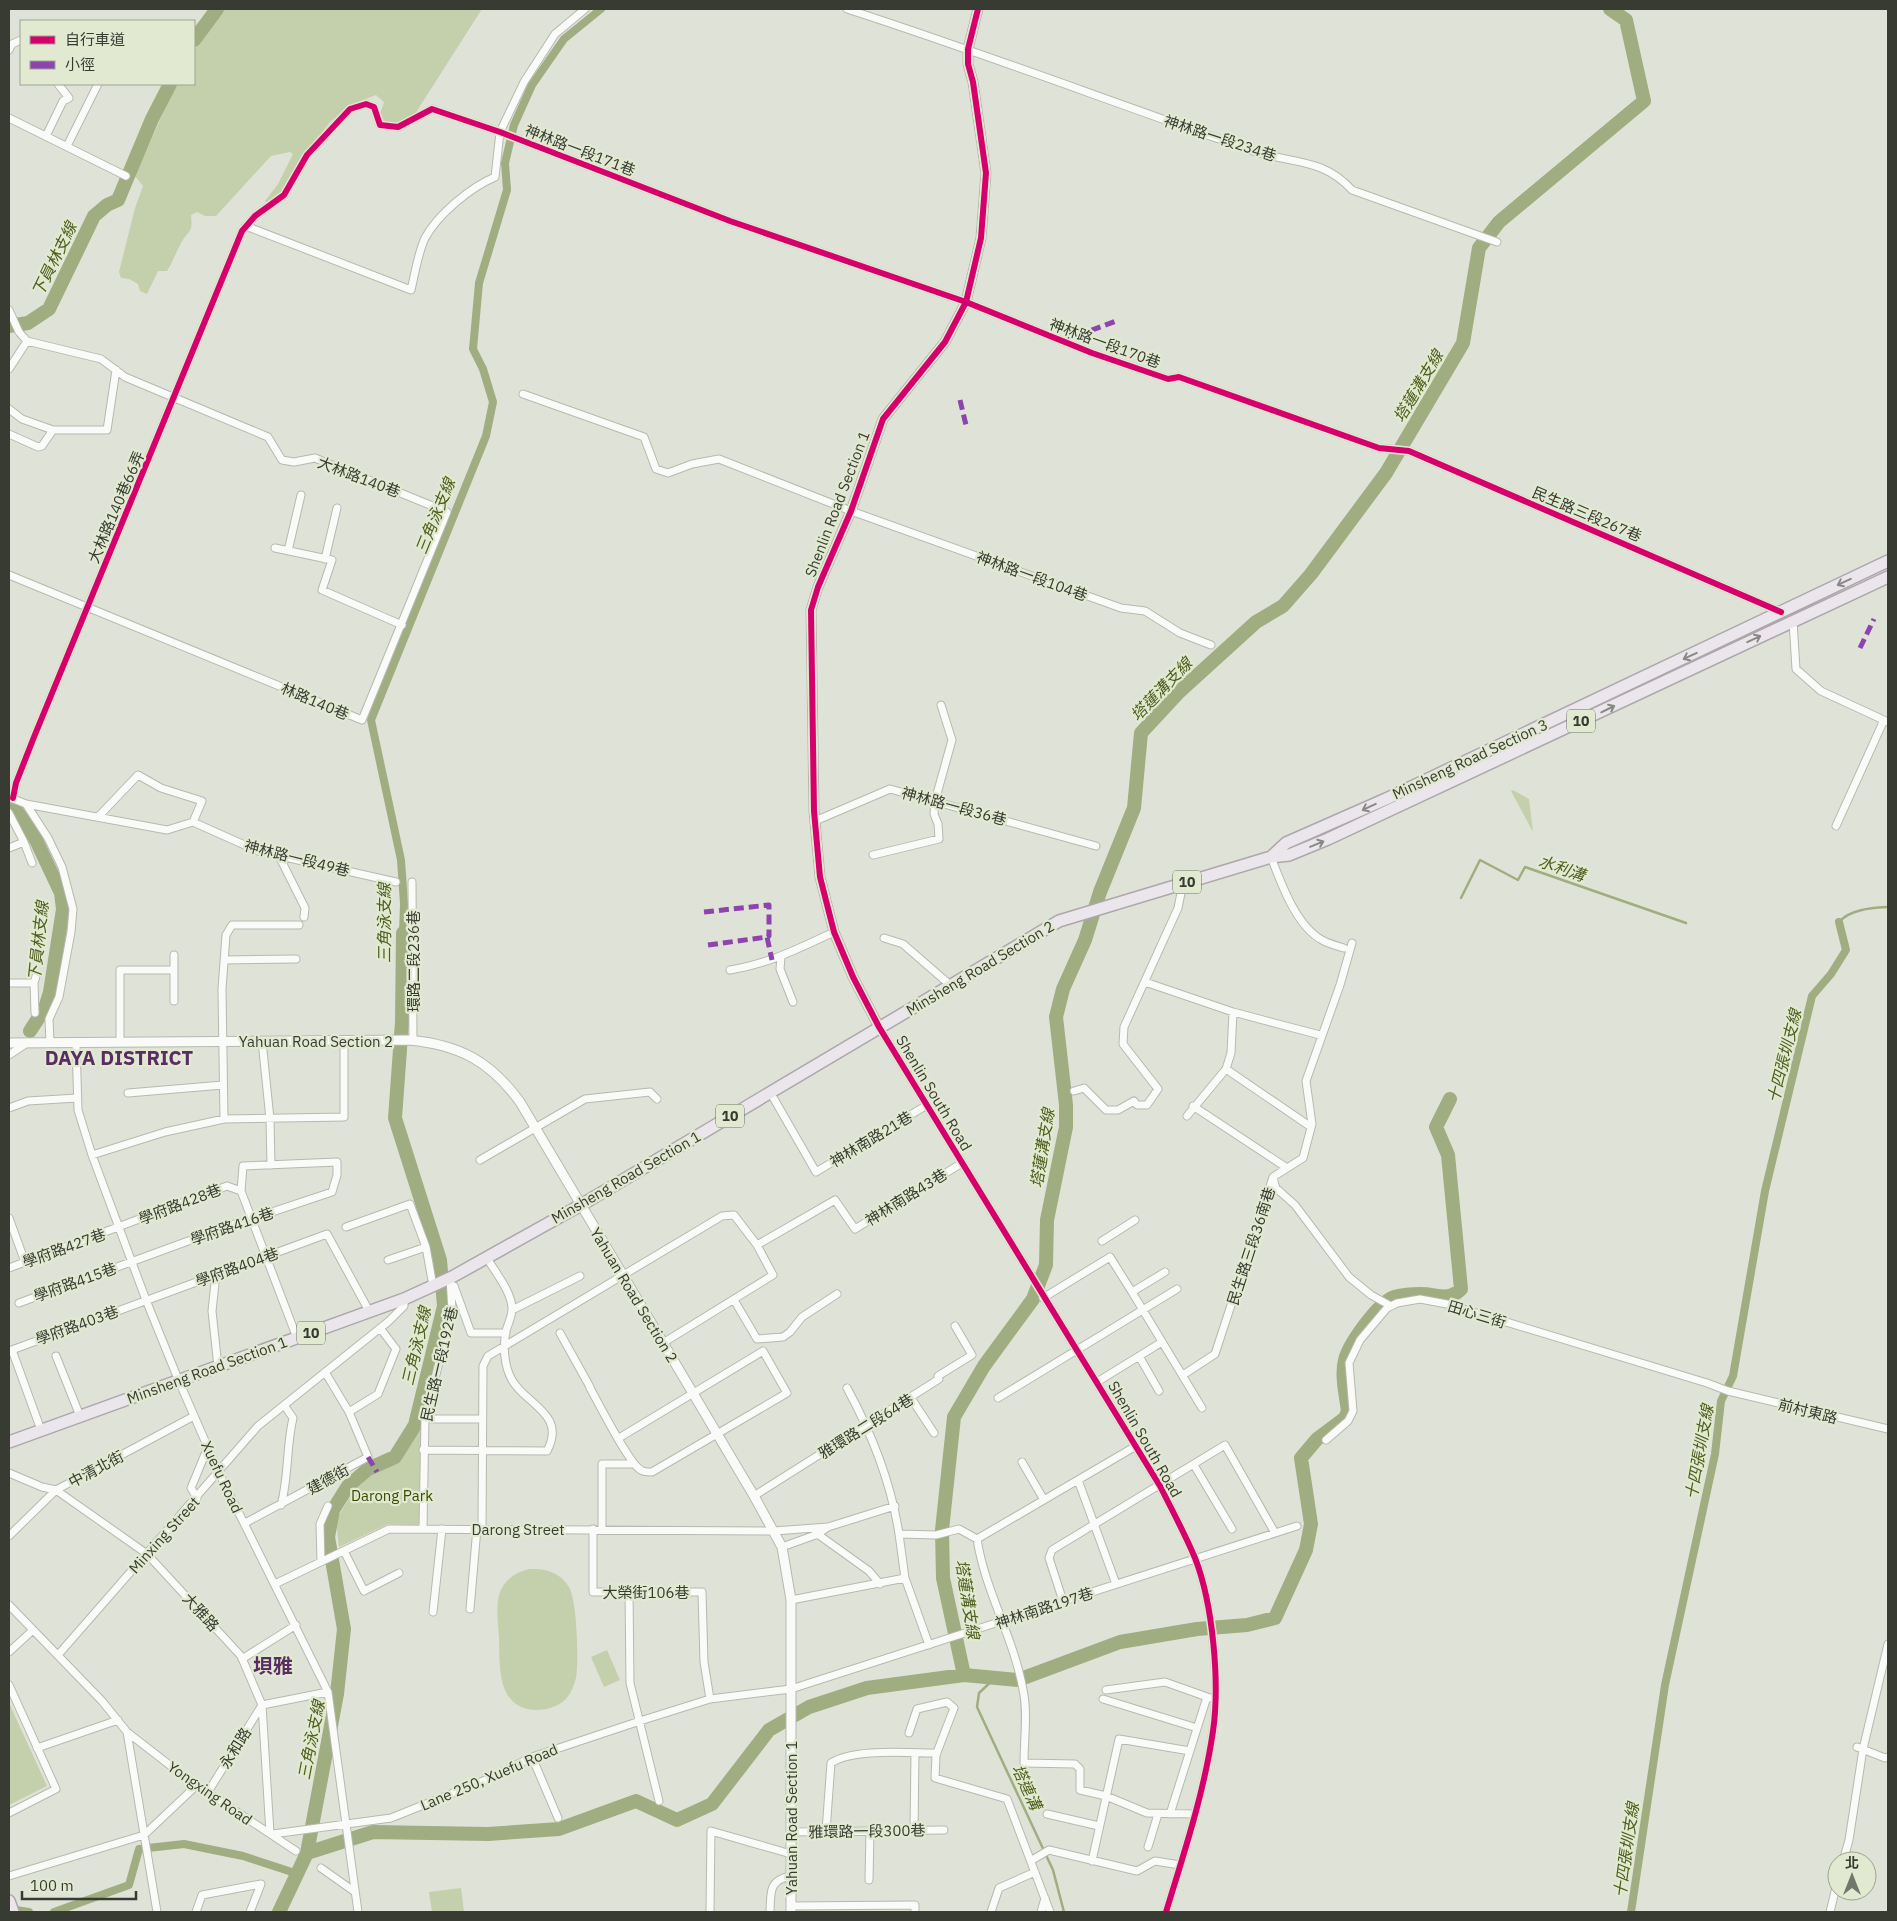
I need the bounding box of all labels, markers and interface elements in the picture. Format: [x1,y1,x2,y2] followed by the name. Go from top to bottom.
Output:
[20,20,195,85] legend
[65,30,125,49] text: 自行車道
[65,55,95,74] text: 小徑
[1161,111,1279,165] street label: 神林路一段234巷
[522,120,638,180] street label: 神林路一段171巷
[27,217,81,299] water label: 下員林支線
[1047,314,1163,372] street label: 神林路一段170巷
[1389,345,1448,425] water label: 塔蓮溝支線
[800,428,874,580] street label: Shenlin Road Section 1
[84,448,148,566] street label: 大林路140巷66弄
[315,453,403,501] street label: 大林路140巷
[411,473,460,557] water label: 三角泳支線
[1529,482,1645,546] street label: 民生路三段267巷
[974,547,1090,605] street label: 神林路一段104巷
[1837,578,1852,588] one-way arrow
[1746,634,1761,643] one-way arrow
[1683,651,1698,661] one-way arrow
[1126,652,1197,725] water label: 塔蓮溝支線
[278,678,352,724] street label: 林路140巷
[1600,704,1615,714] one-way arrow
[1567,709,1595,732] road number: 10
[1389,715,1551,803] street label: Minsheng Road Section 3
[899,783,1009,829] street label: 神林路一段36巷
[1362,802,1377,812] one-way arrow
[242,836,352,880] street label: 神林路一段49巷
[1309,839,1324,848] one-way arrow
[1536,851,1590,886] water label: 水利溝
[1173,870,1201,894] road number: 10
[374,881,394,963] water label: 三角泳支線
[24,898,52,982] water label: 下員林支線
[404,910,423,1012] street label: 環路二段236巷
[902,916,1058,1020] street label: Minsheng Road Section 2
[1763,1005,1806,1105] water label: 十四張圳支線
[239,1032,393,1051] street label: Yahuan Road Section 2
[892,1032,976,1154] street label: Shenlin South Road
[45,1044,194,1071] district label: DAYA DISTRICT
[716,1104,744,1128] road number: 10
[1026,1105,1058,1189] water label: 塔蓮溝支線
[826,1107,916,1171] street label: 神林南路21巷
[548,1126,704,1228] street label: Minsheng Road Section 1
[862,1164,950,1230] street label: 神林南路43巷
[136,1180,224,1228] street label: 學府路428巷
[1223,1185,1279,1307] street label: 民生路三段36南巷
[188,1203,276,1249] street label: 學府路416巷
[20,1224,108,1272] street label: 學府路427巷
[586,1224,682,1366] street label: Yahuan Road Section 2
[193,1243,281,1291] street label: 學府路404巷
[31,1258,119,1306] street label: 學府路415巷
[1446,1296,1508,1332] street label: 田心三街
[33,1301,121,1349] street label: 學府路403巷
[397,1303,435,1387] water label: 三角泳支線
[417,1305,461,1423] street label: 民生路一段192巷
[297,1322,325,1345] road number: 10
[124,1332,290,1408] street label: Minsheng Road Section 1
[1104,1377,1186,1501] street label: Shenlin South Road
[815,1389,917,1463] street label: 雅環路二段64巷
[1777,1395,1839,1427] street label: 前村東路
[1681,1401,1718,1501] water label: 十四張圳支線
[197,1438,247,1516] street label: Xuefu Road
[65,1447,127,1491] street label: 中清北街
[304,1460,352,1498] street label: 建德街
[351,1486,433,1505] park label: Darong Park
[125,1493,203,1577] street label: Minxing Street
[471,1520,565,1539] street label: Darong Street
[952,1558,984,1642] water label: 塔蓮溝支線
[602,1583,690,1602] street label: 大榮街106巷
[993,1583,1095,1633] street label: 神林南路197巷
[179,1589,223,1635] street label: 大雅路
[253,1652,293,1679] district label: 垻雅
[294,1697,329,1781] water label: 三角泳支線
[215,1724,255,1772] street label: 永和路
[417,1739,561,1815] street label: Lane 250, Xuefu Road
[782,1741,801,1895] street label: Yahuan Road Section 1
[164,1757,256,1829] street label: Yongxing Road
[1008,1761,1047,1815] water label: 塔連溝
[1609,1799,1643,1899] water label: 十四張圳支線
[808,1820,926,1842] street label: 雅環路一段300巷
[1827,1851,1877,1901] north arrow
[1845,1854,1859,1872] text: 北
[22,1868,136,1900] scale bar
[30,1876,74,1895] text: 100 m

